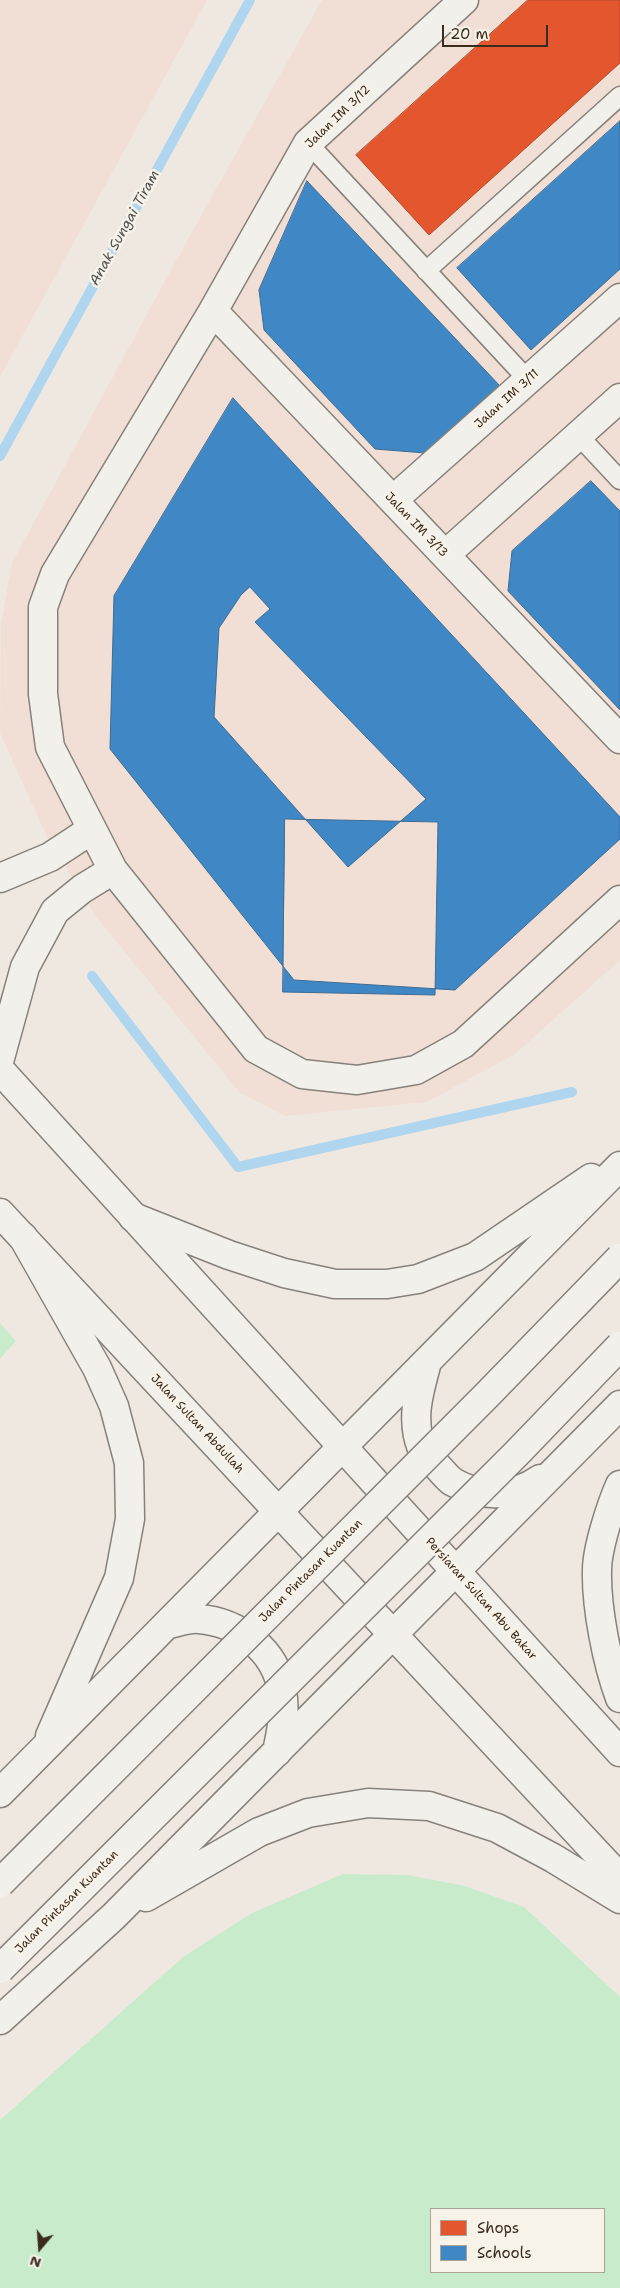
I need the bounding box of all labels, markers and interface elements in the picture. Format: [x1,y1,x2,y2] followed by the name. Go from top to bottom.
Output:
[445,15,551,47] scale bar
[450,24,489,44] text: 20 m
[303,83,373,151] street label: Jalan IM 3/12
[86,167,164,289] water label: Anak Sungai Tiram
[472,366,542,432] street label: Jalan IM 3/11
[381,490,451,560] street label: Jalan IM 3/13
[147,1372,247,1476] street label: Jalan Sultan Abdullah
[256,1516,366,1626] street label: Jalan Pintasan Kuantan
[422,1535,540,1663] street label: Persiaran Sultan Abu Bakar
[12,1847,122,1957] street label: Jalan Pintasan Kuantan
[430,2208,605,2273] legend
[477,2218,519,2238] text: Shops
[15,2223,65,2273] north arrow
[477,2243,532,2263] text: Schools
[27,2252,43,2273] text: N

